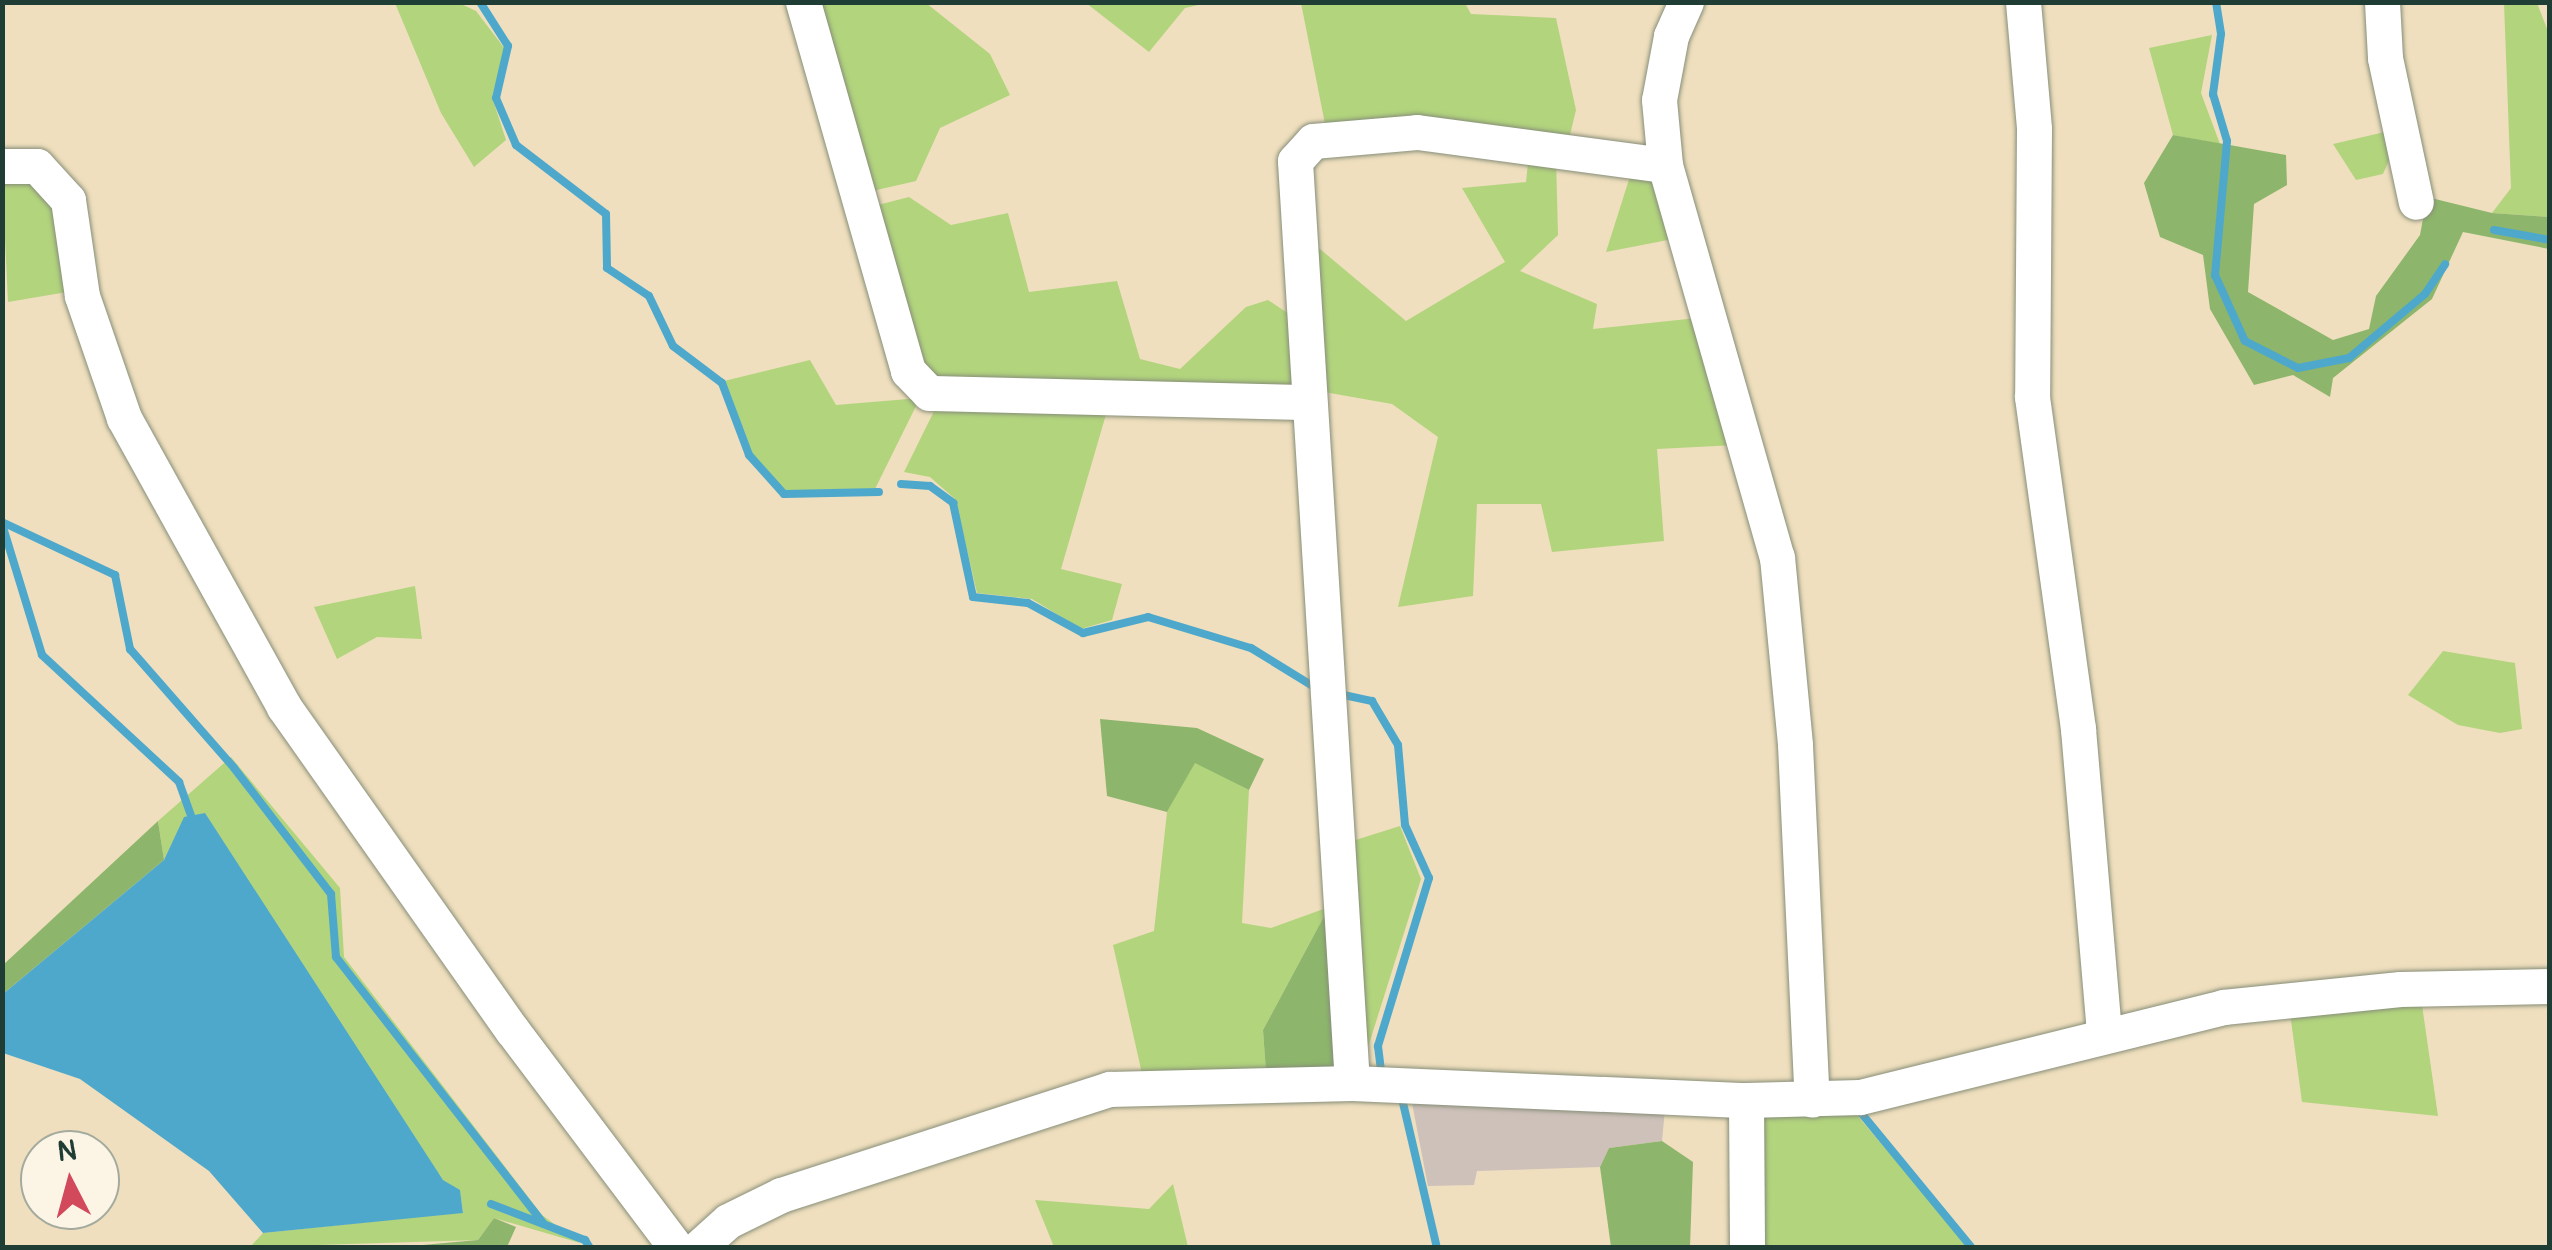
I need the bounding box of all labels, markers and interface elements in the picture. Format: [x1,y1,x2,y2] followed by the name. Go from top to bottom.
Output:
[20,1130,120,1230] north arrow
[56,1133,78,1170] text: N

